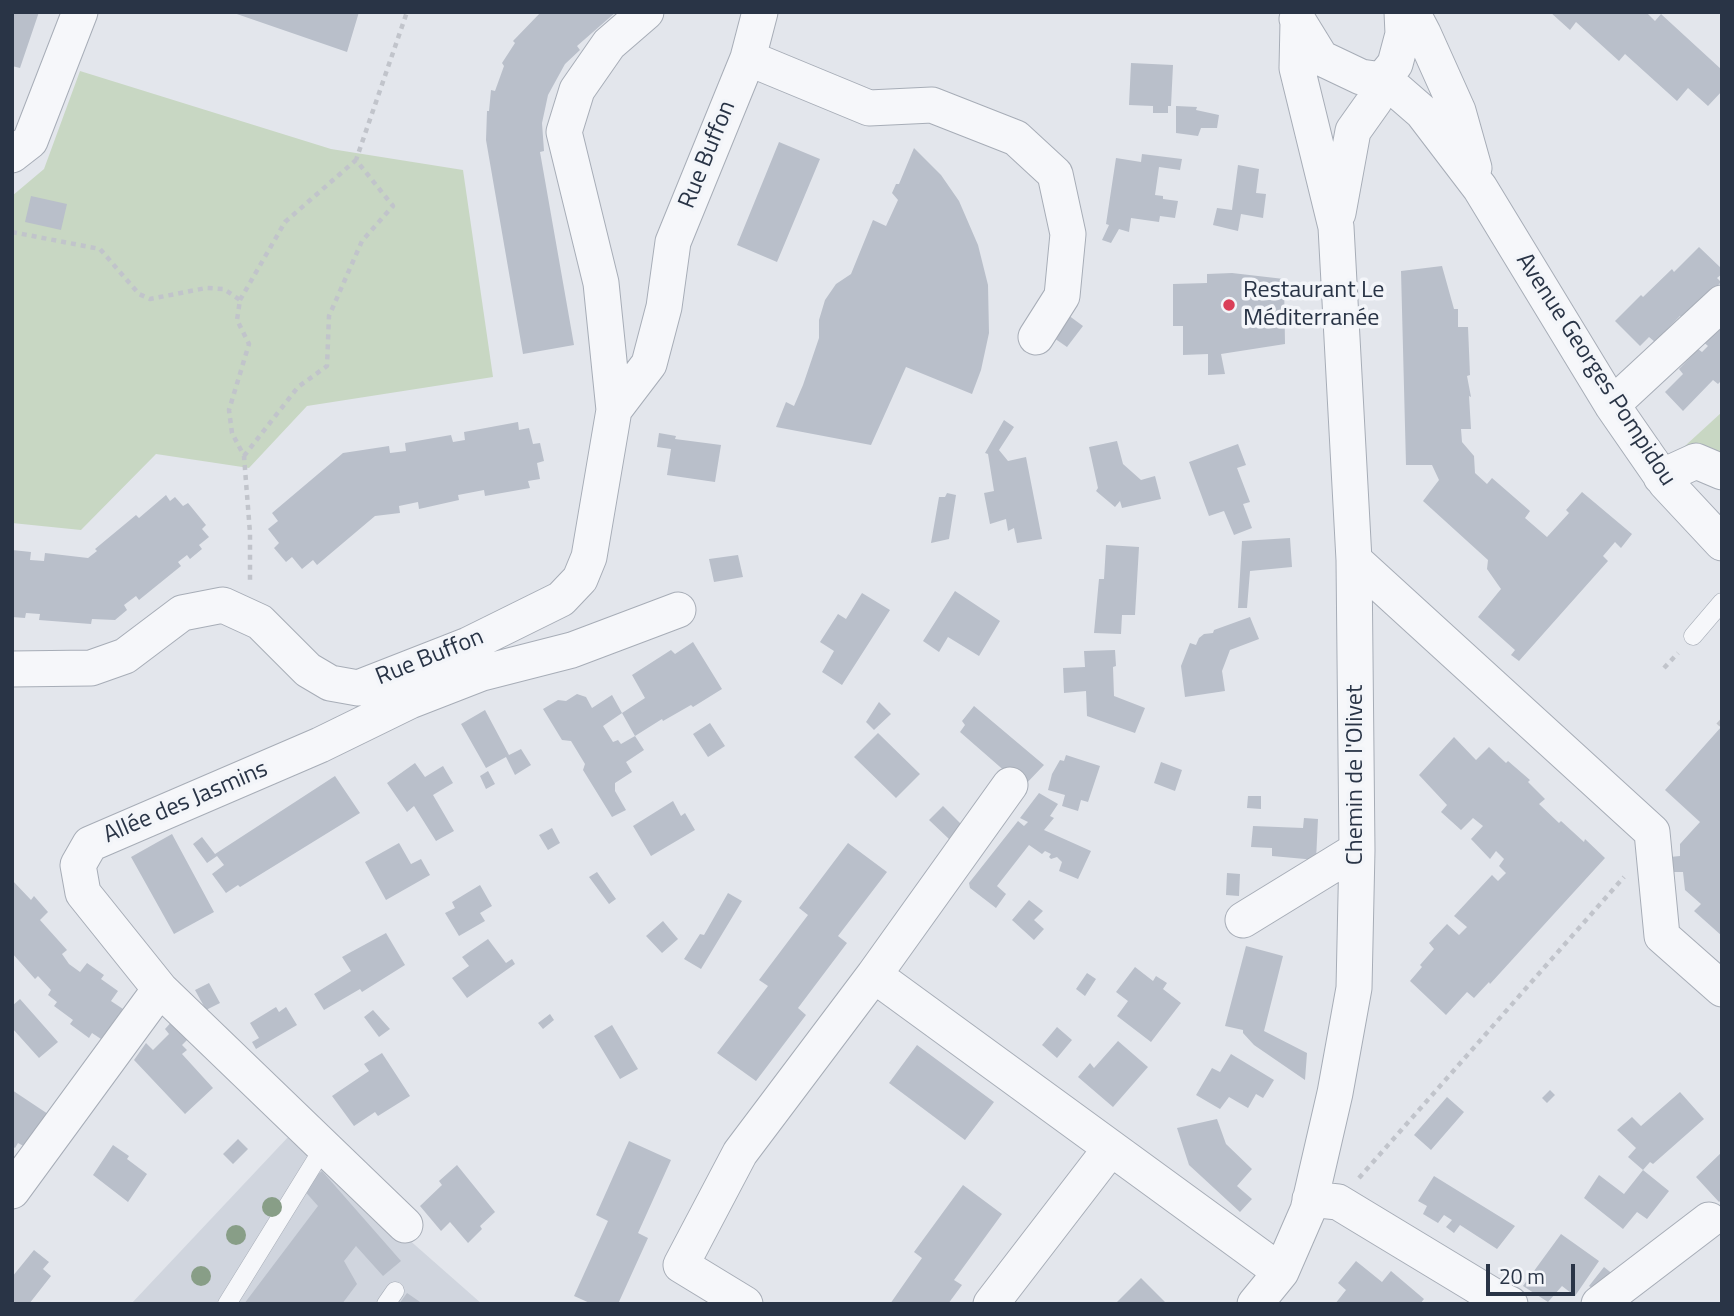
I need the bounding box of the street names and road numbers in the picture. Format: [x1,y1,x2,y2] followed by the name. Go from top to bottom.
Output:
[673,97,743,213] street label: Rue Buffon
[1509,248,1681,492] street label: Avenue Georges Pompidou
[372,623,488,693] street label: Rue Buffon
[1342,685,1370,865] street label: Chemin de l'Olivet
[100,755,272,851] street label: Allée des Jasmins

